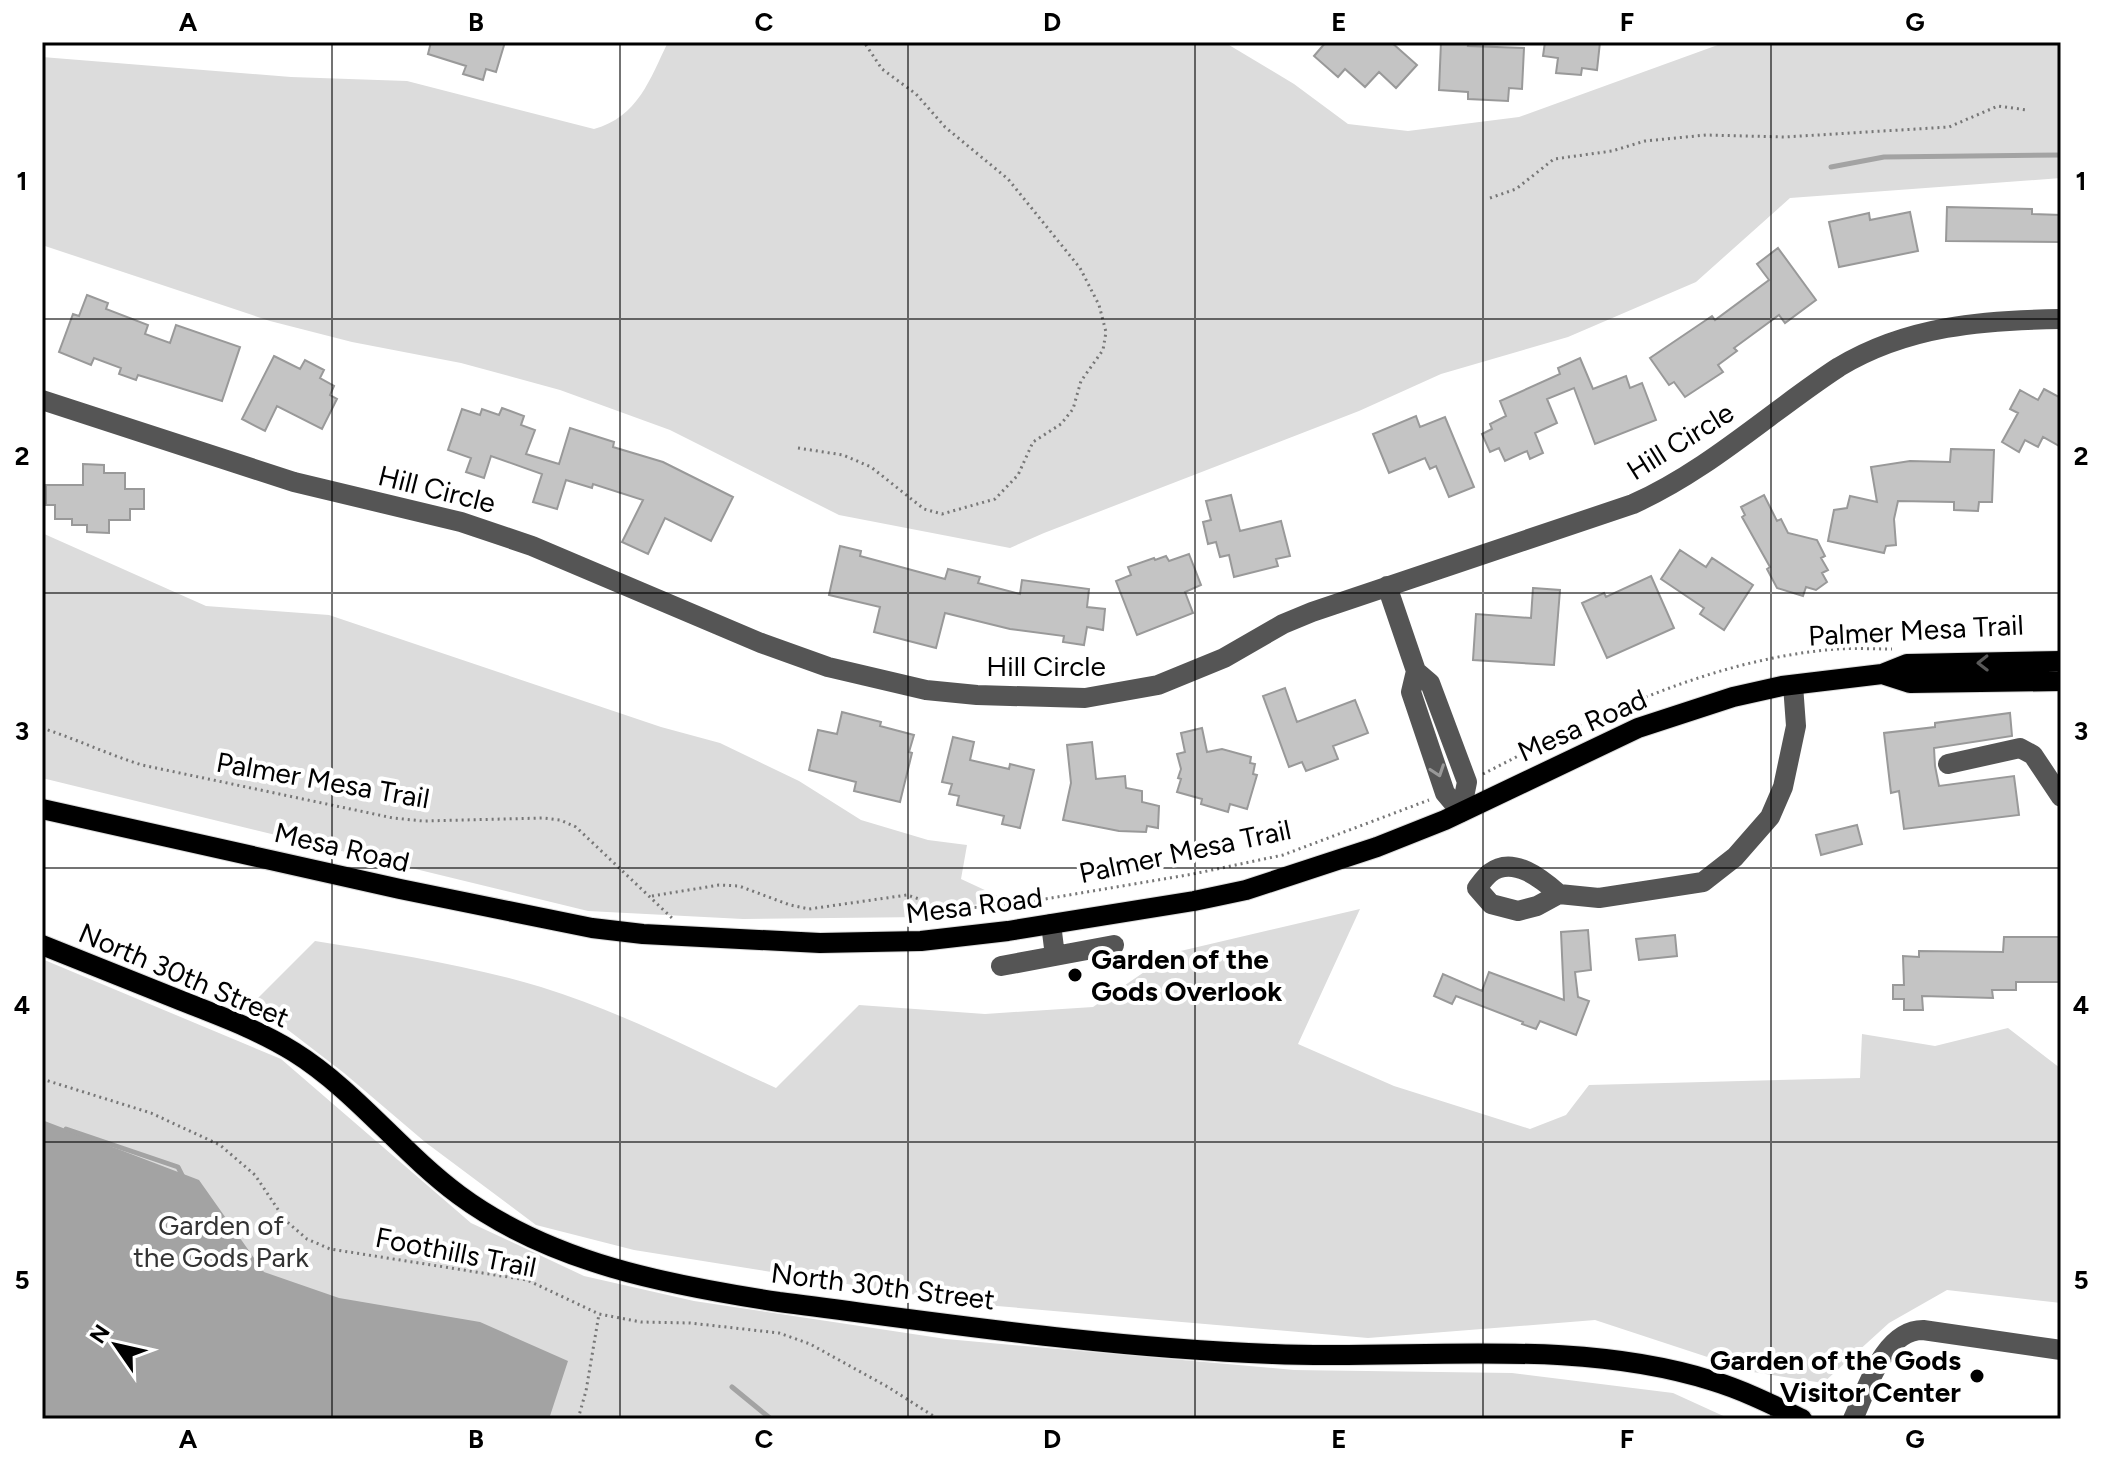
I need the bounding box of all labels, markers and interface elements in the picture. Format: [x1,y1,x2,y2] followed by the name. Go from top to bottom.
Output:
[179,6,198,38] text: A
[468,6,484,38] text: B
[755,6,774,38] text: C
[1043,6,1061,38] text: D
[1331,6,1347,38] text: E
[1620,6,1634,38] text: F
[1905,6,1925,38] text: G
[17,165,27,197] text: 1
[2076,165,2086,197] text: 1
[1620,395,1740,487] street label: Hill Circle
[14,440,30,472] text: 2
[2073,440,2089,472] text: 2
[375,458,499,520] street label: Hill Circle
[1807,607,2025,653] street label: Palmer Mesa Trail
[986,649,1106,683] street label: Hill Circle
[1976,654,1989,671] one-way arrow
[1512,681,1652,769] street label: Mesa Road
[15,715,29,747] text: 3
[2074,715,2088,747] text: 3
[214,745,432,815] street label: Palmer Mesa Trail
[1428,763,1444,777] one-way arrow
[1076,812,1294,890] street label: Palmer Mesa Trail
[271,815,413,879] street label: Mesa Road
[904,880,1044,930] street label: Mesa Road
[74,915,294,1035] street label: North 30th Street
[1091,942,1282,1008] place label: Garden of the Gods Overlook
[1066,966,1084,984] marker: Garden of the Gods Overlook
[14,989,30,1021] text: 4
[2073,989,2089,1021] text: 4
[133,1208,309,1274] park label: Garden of the Gods Park
[373,1220,539,1284] street label: Foothills Trail
[769,1255,997,1317] street label: North 30th Street
[14,1264,30,1296] text: 5
[2073,1264,2089,1296] text: 5
[76,1305,156,1385] north arrow
[84,1319,116,1349] text: N
[1710,1343,1961,1409] place label: Garden of the Gods Visitor Center
[1968,1367,1986,1385] marker: Garden of the Gods Visitor Center
[179,1423,198,1455] text: A
[468,1423,484,1455] text: B
[755,1423,774,1455] text: C
[1043,1423,1061,1455] text: D
[1331,1423,1347,1455] text: E
[1620,1423,1634,1455] text: F
[1905,1423,1925,1455] text: G

